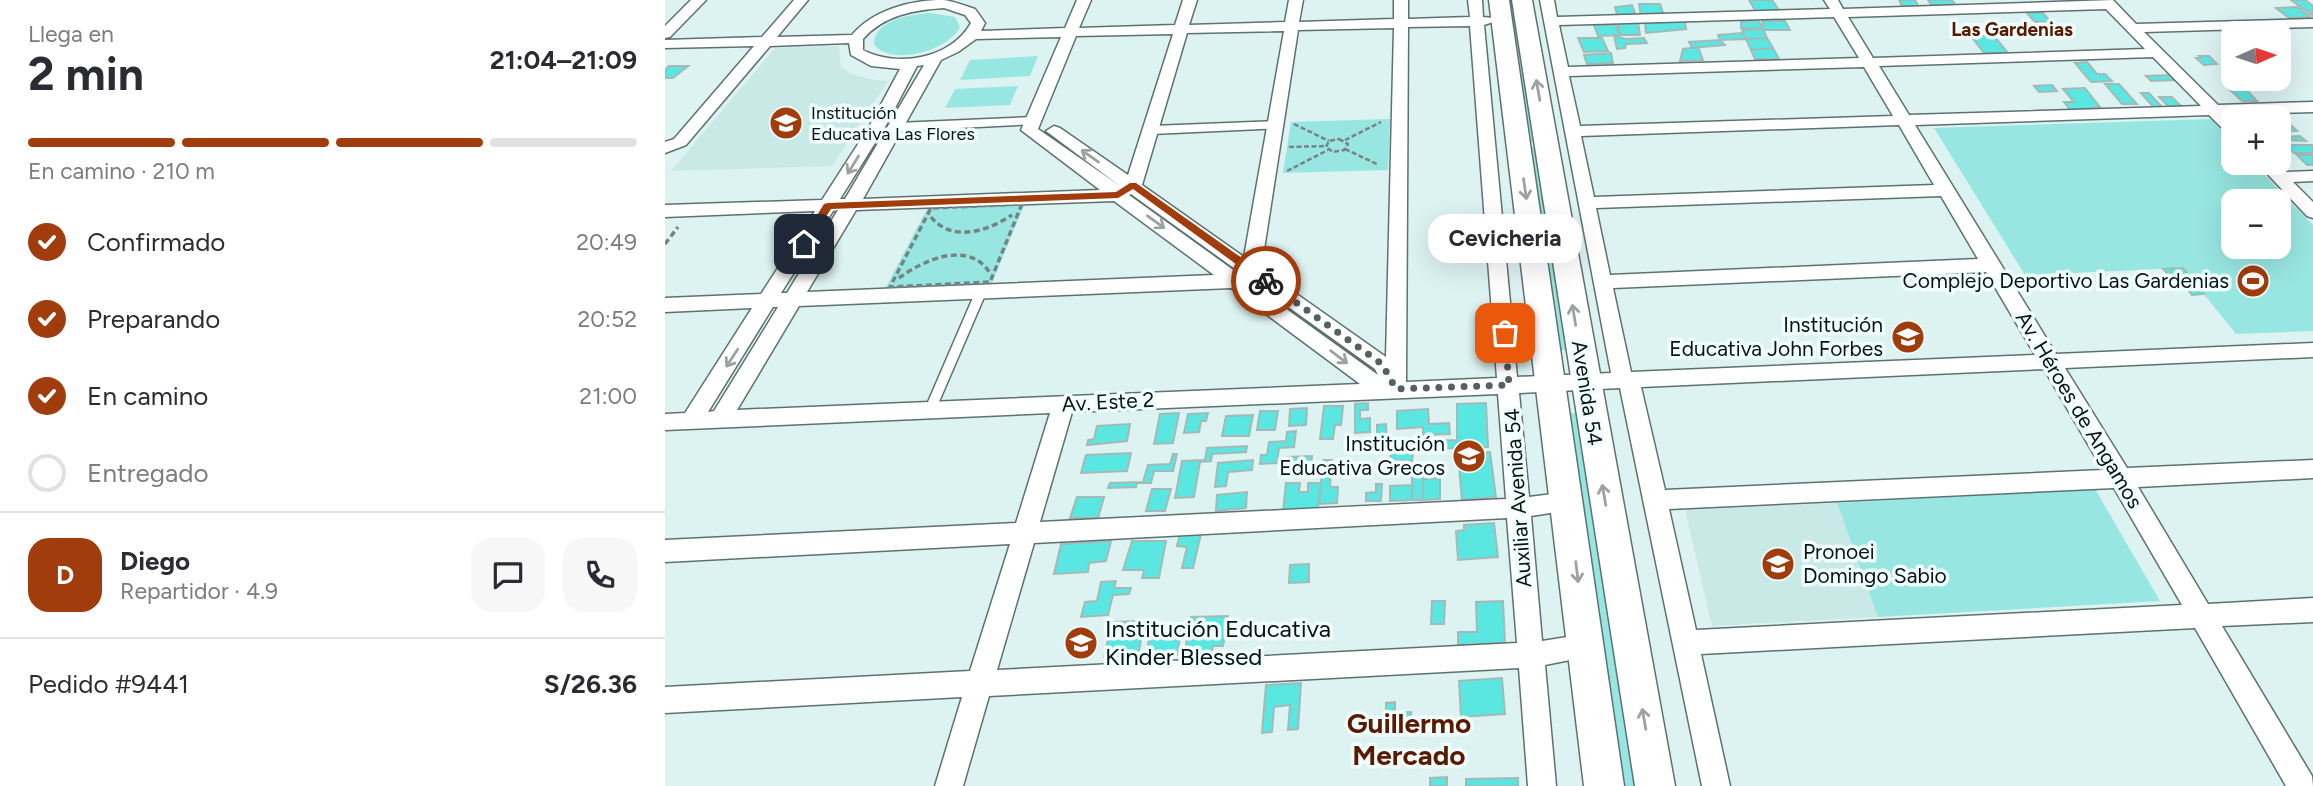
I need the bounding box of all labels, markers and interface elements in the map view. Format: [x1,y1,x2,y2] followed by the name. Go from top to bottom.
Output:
[1951,18,2073,41] district label: Las Gardenias
[28,20,114,48] text: Llega en
[2221,21,2291,91] north arrow
[2221,21,2291,259] map controls
[490,44,637,76] text: 21:04–21:09
[28,46,144,102] text: 2 min
[1531,79,1544,102] one-way arrow
[811,102,975,145] place label: Institución Educativa Las Flores
[767,104,805,142] school or university icon: Institución Educativa Las Flores
[2221,105,2291,175] button: +
[1081,149,1100,163] one-way arrow
[846,155,860,175] one-way arrow
[28,157,215,185] text: En camino · 210 m
[1519,177,1532,200] one-way arrow
[2221,189,2291,259] button: −
[774,214,834,274] pin
[1428,214,1582,263] callout: Cevicheria
[1146,215,1164,230] one-way arrow
[28,223,66,261] icon: check
[1448,224,1562,252] text: Cevicheria
[785,225,823,263] icon: home
[87,226,225,258] text: Confirmado
[576,228,637,256] text: 20:49
[1231,246,1301,316] courier
[1247,262,1285,300] icon: bike
[2234,262,2272,300] sports icon: Complejo Deportivo Las Gardenias
[1903,268,2229,293] place label: Complejo Deportivo Las Gardenias
[28,300,66,338] icon: check
[87,303,220,335] text: Preparando
[1475,303,1535,363] pin
[1567,304,1580,327] one-way arrow
[577,305,637,333] text: 20:52
[2011,307,2148,513] street label: Av. Héroes de Angamos
[1669,312,1883,361] place label: Institución Educativa John Forbes
[1486,314,1524,352] icon: bag
[1889,318,1927,356] school or university icon: Institución Educativa John Forbes
[1567,339,1608,447] street label: Avenida 54
[724,347,738,367] one-way arrow
[1329,350,1347,365] one-way arrow
[28,377,66,415] icon: check
[87,380,208,412] text: En camino
[579,382,637,410] text: 21:00
[1061,387,1155,416] street label: Av. Este 2
[1499,408,1536,588] street label: Auxiliar Avenida 54
[1279,431,1445,480] place label: Institución Educativa Grecos
[1450,437,1488,475] school or university icon: Institución Educativa Grecos
[87,457,209,489] text: Entregado
[1597,484,1610,507] one-way arrow
[471,538,545,612] button: chat
[563,538,637,612] button: phone
[1803,539,1947,588] place label: Pronoei Domingo Sabio
[120,545,190,577] text: Diego
[1759,545,1797,583] school or university icon: Pronoei Domingo Sabio
[56,559,74,591] text: D
[1570,560,1583,583] one-way arrow
[120,577,278,605] text: Repartidor · 4.9
[1105,614,1331,671] place label: Institución Educativa Kinder Blessed
[1062,624,1100,662] school or university icon: Institución Educativa Kinder Blessed
[28,668,189,700] text: Pedido #9441
[544,668,637,700] text: S/26.36
[1347,706,1471,772] district label: Guillermo Mercado
[1636,708,1650,731] one-way arrow

